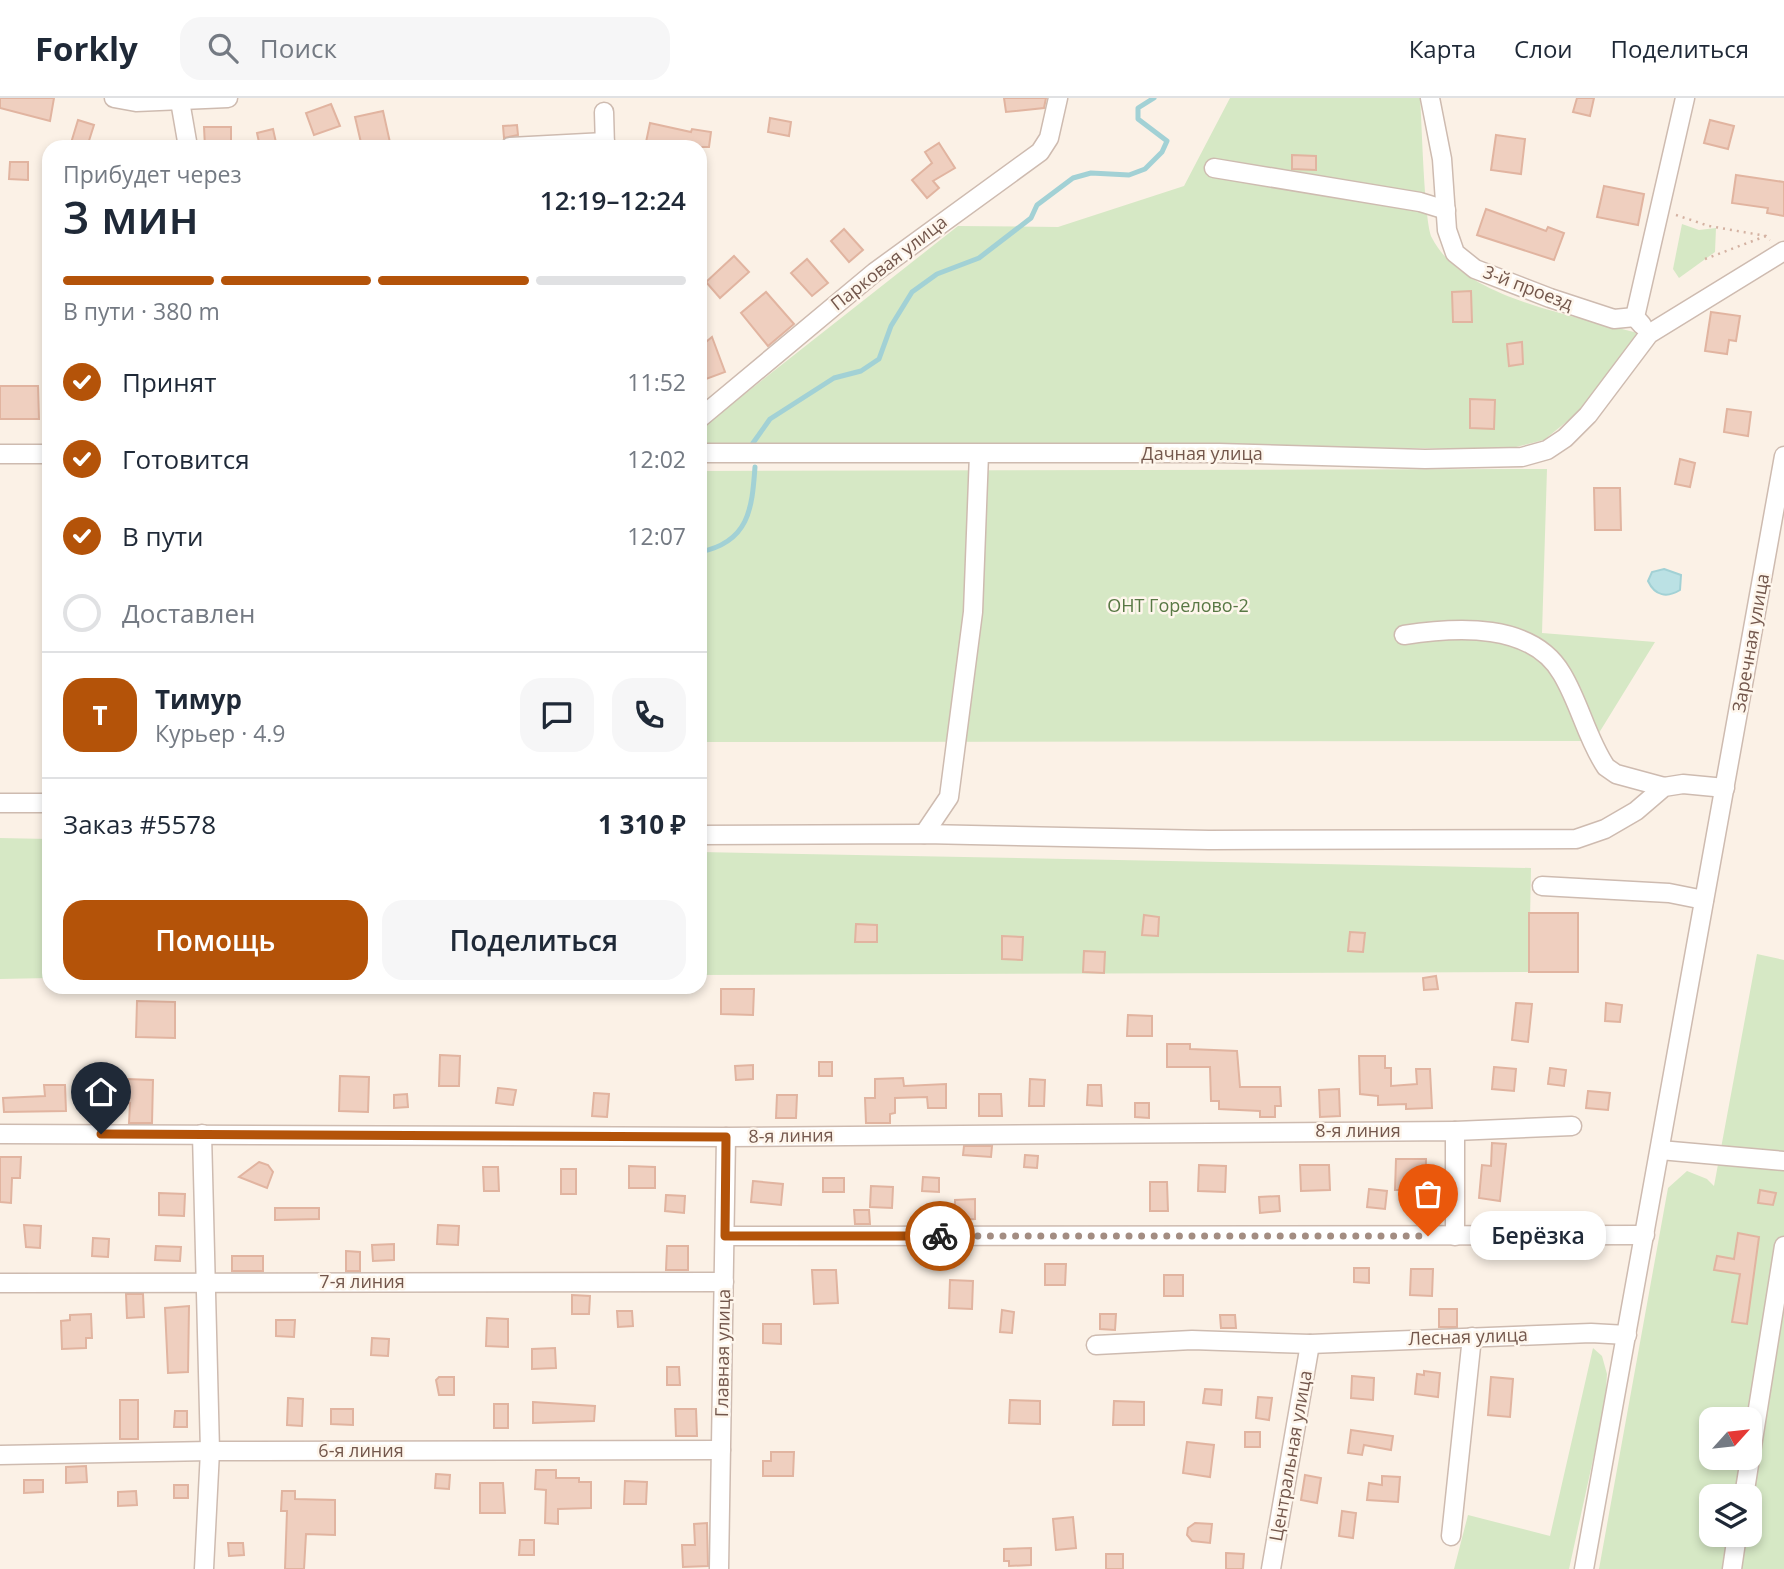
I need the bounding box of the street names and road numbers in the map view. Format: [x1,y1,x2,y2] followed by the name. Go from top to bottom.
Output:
[825,209,951,315] street label: Парковая улица
[1480,259,1577,315] street label: 3-й проезд
[1141,441,1263,465] street label: Дачная улица
[1726,572,1774,714] street label: Заречная улица
[1315,1118,1401,1142] street label: 8-я линия
[748,1122,834,1148] street label: 8-я линия
[319,1269,405,1293] street label: 7-я линия
[709,1289,735,1417] street label: Главная улица
[1408,1322,1528,1350] street label: Лесная улица
[1263,1368,1317,1543] street label: Центральная улица
[318,1438,404,1462] street label: 6-я линия

